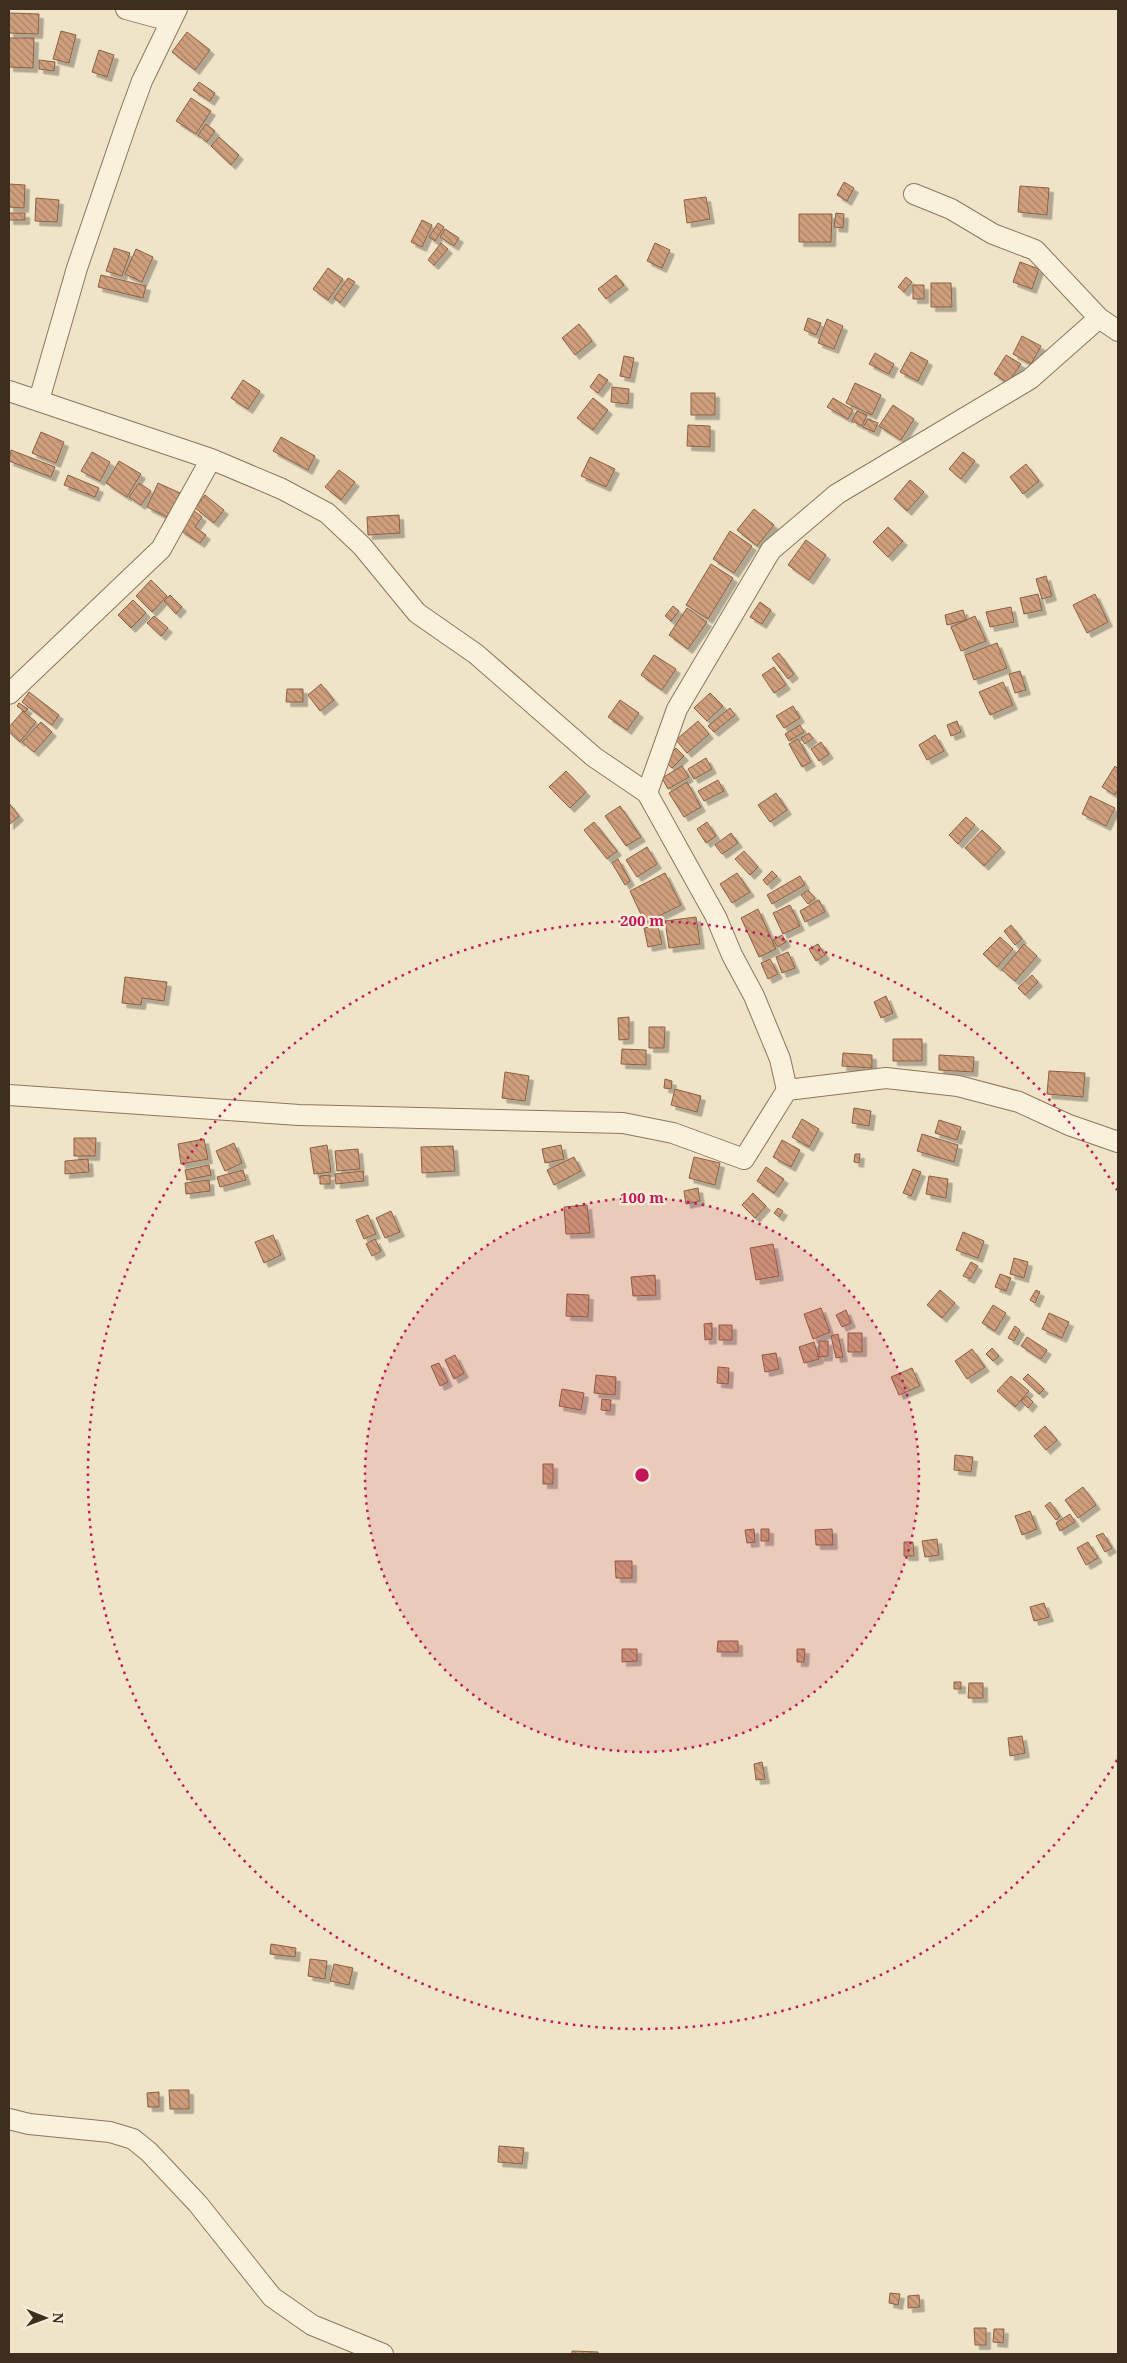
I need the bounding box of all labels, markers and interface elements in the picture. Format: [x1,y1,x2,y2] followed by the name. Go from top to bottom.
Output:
[620,910,664,930] text: 200 m
[620,1187,664,1207] text: 100 m
[633,1466,651,1484] centre of rings
[20,2293,70,2343] north arrow
[49,2313,68,2324] text: N

